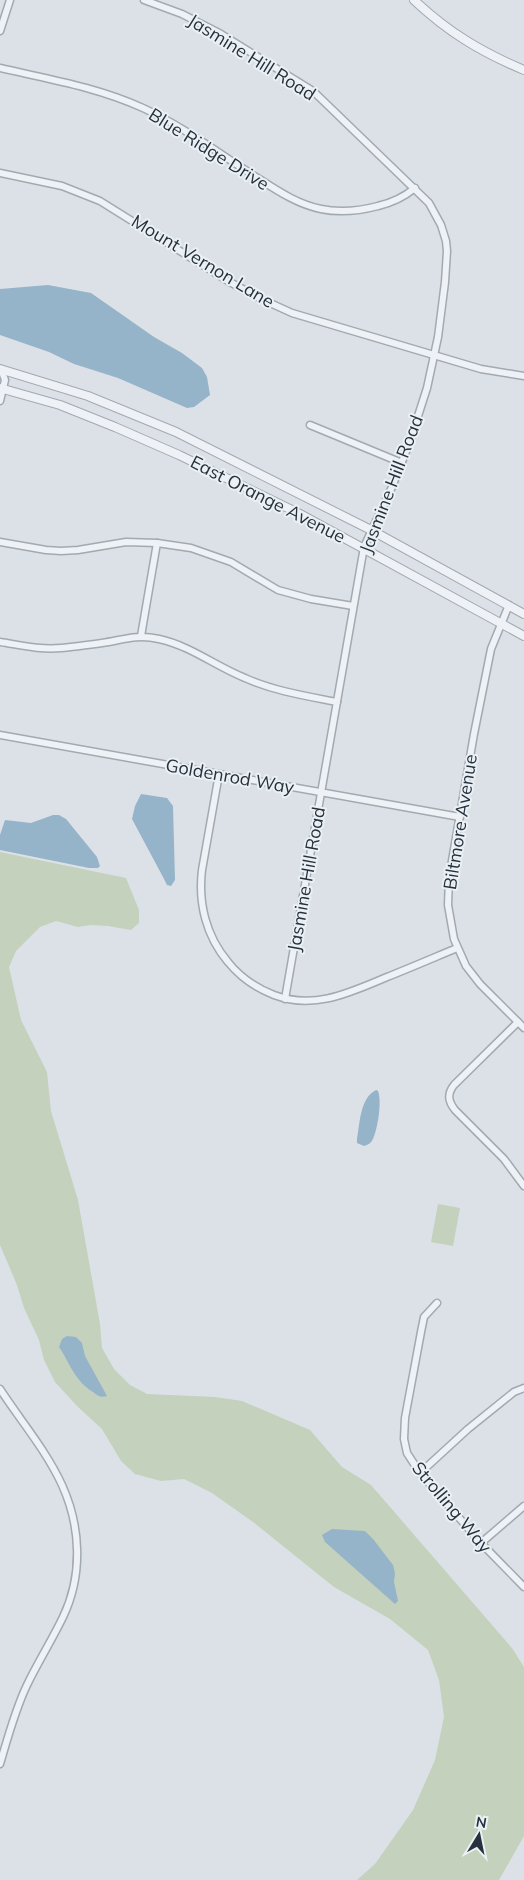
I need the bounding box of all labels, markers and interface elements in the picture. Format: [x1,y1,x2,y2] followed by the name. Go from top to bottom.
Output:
[184,8,320,106] street label: Jasmine Hill Road
[144,103,274,195] street label: Blue Ridge Drive
[127,209,279,313] street label: Mount Vernon Lane
[354,412,428,556] street label: Jasmine Hill Road
[187,450,349,548] street label: East Orange Avenue
[164,753,297,799] street label: Goldenrod Way
[438,753,482,891] street label: Biltmore Avenue
[282,805,330,953] street label: Jasmine Hill Road
[407,1457,497,1558] street label: Strolling Way
[454,1810,504,1860] north arrow
[474,1812,488,1832] text: N

